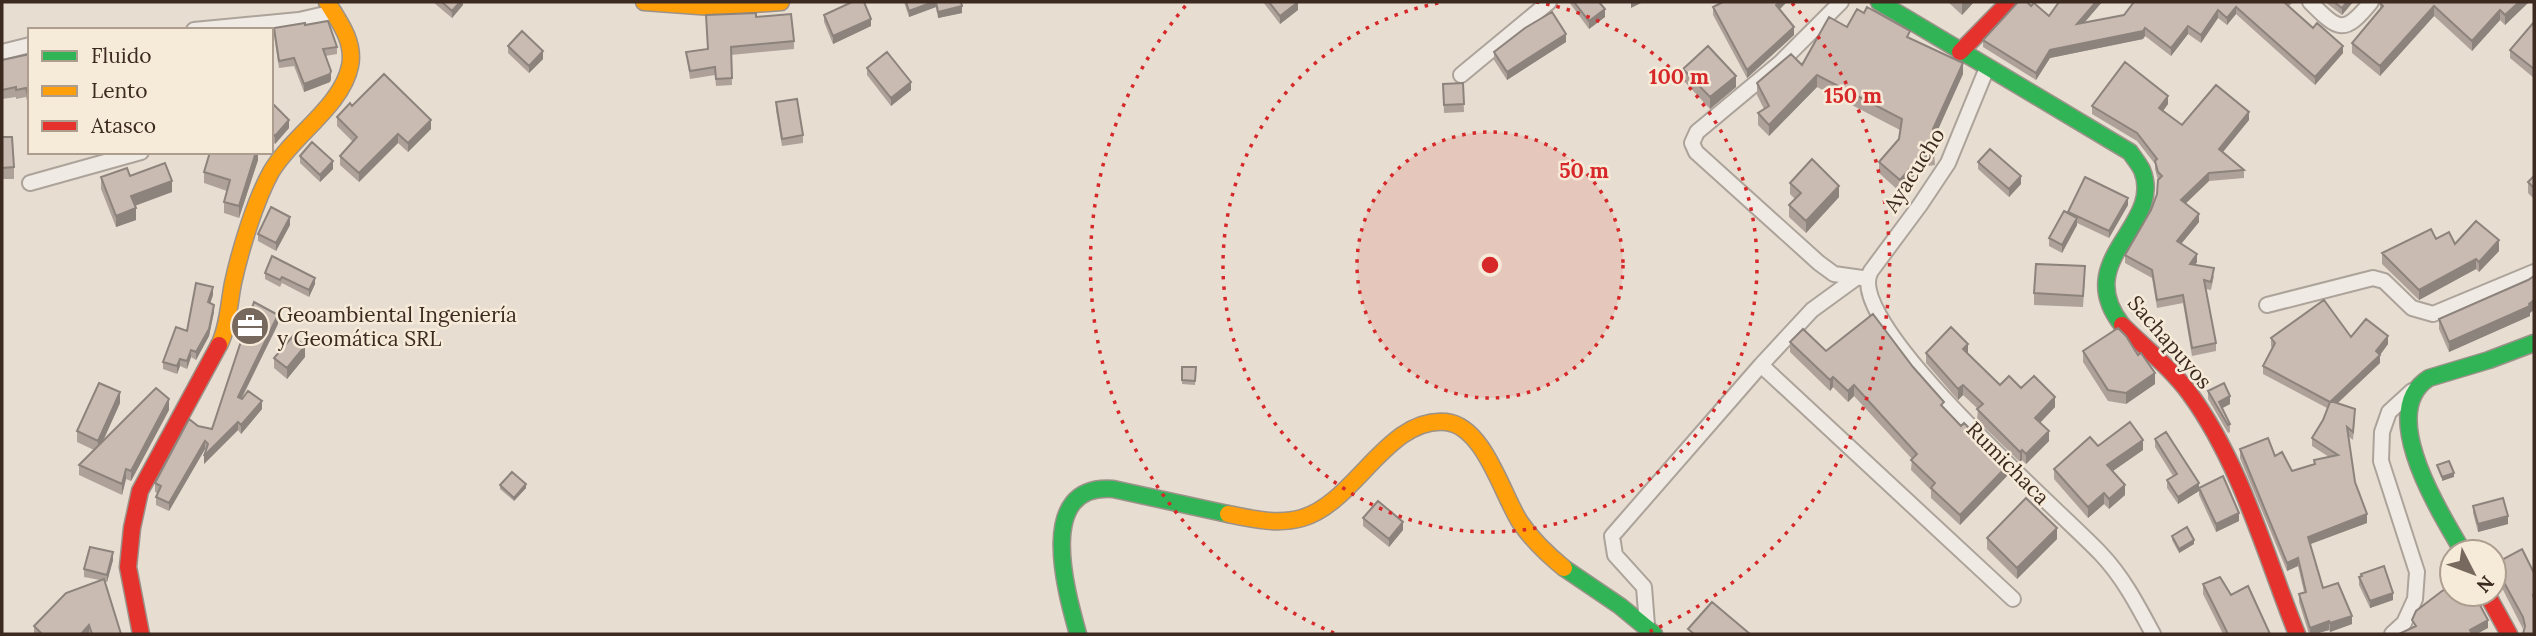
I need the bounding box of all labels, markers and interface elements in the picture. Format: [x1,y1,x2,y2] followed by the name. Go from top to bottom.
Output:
[28,28,273,154] legend
[91,42,152,69] text: Fluido
[1649,63,1709,90] text: 100 m
[91,77,148,104] text: Lento
[1824,82,1882,109] text: 150 m
[90,112,156,139] text: Atasco
[1877,123,1950,218] street label: Ayacucho
[1559,157,1609,184] text: 50 m
[1478,253,1502,277] centre of rings
[2122,290,2218,394] street label: Sachapuyos
[277,301,517,352] place label: Geoambiental Ingeniería y Geomática SRL
[229,305,271,347] office icon: Geoambiental Ingeniería y Geomática SRL
[1961,416,2055,510] street label: Rumichaca
[2438,538,2508,608] north arrow
[2472,571,2499,598] text: N

